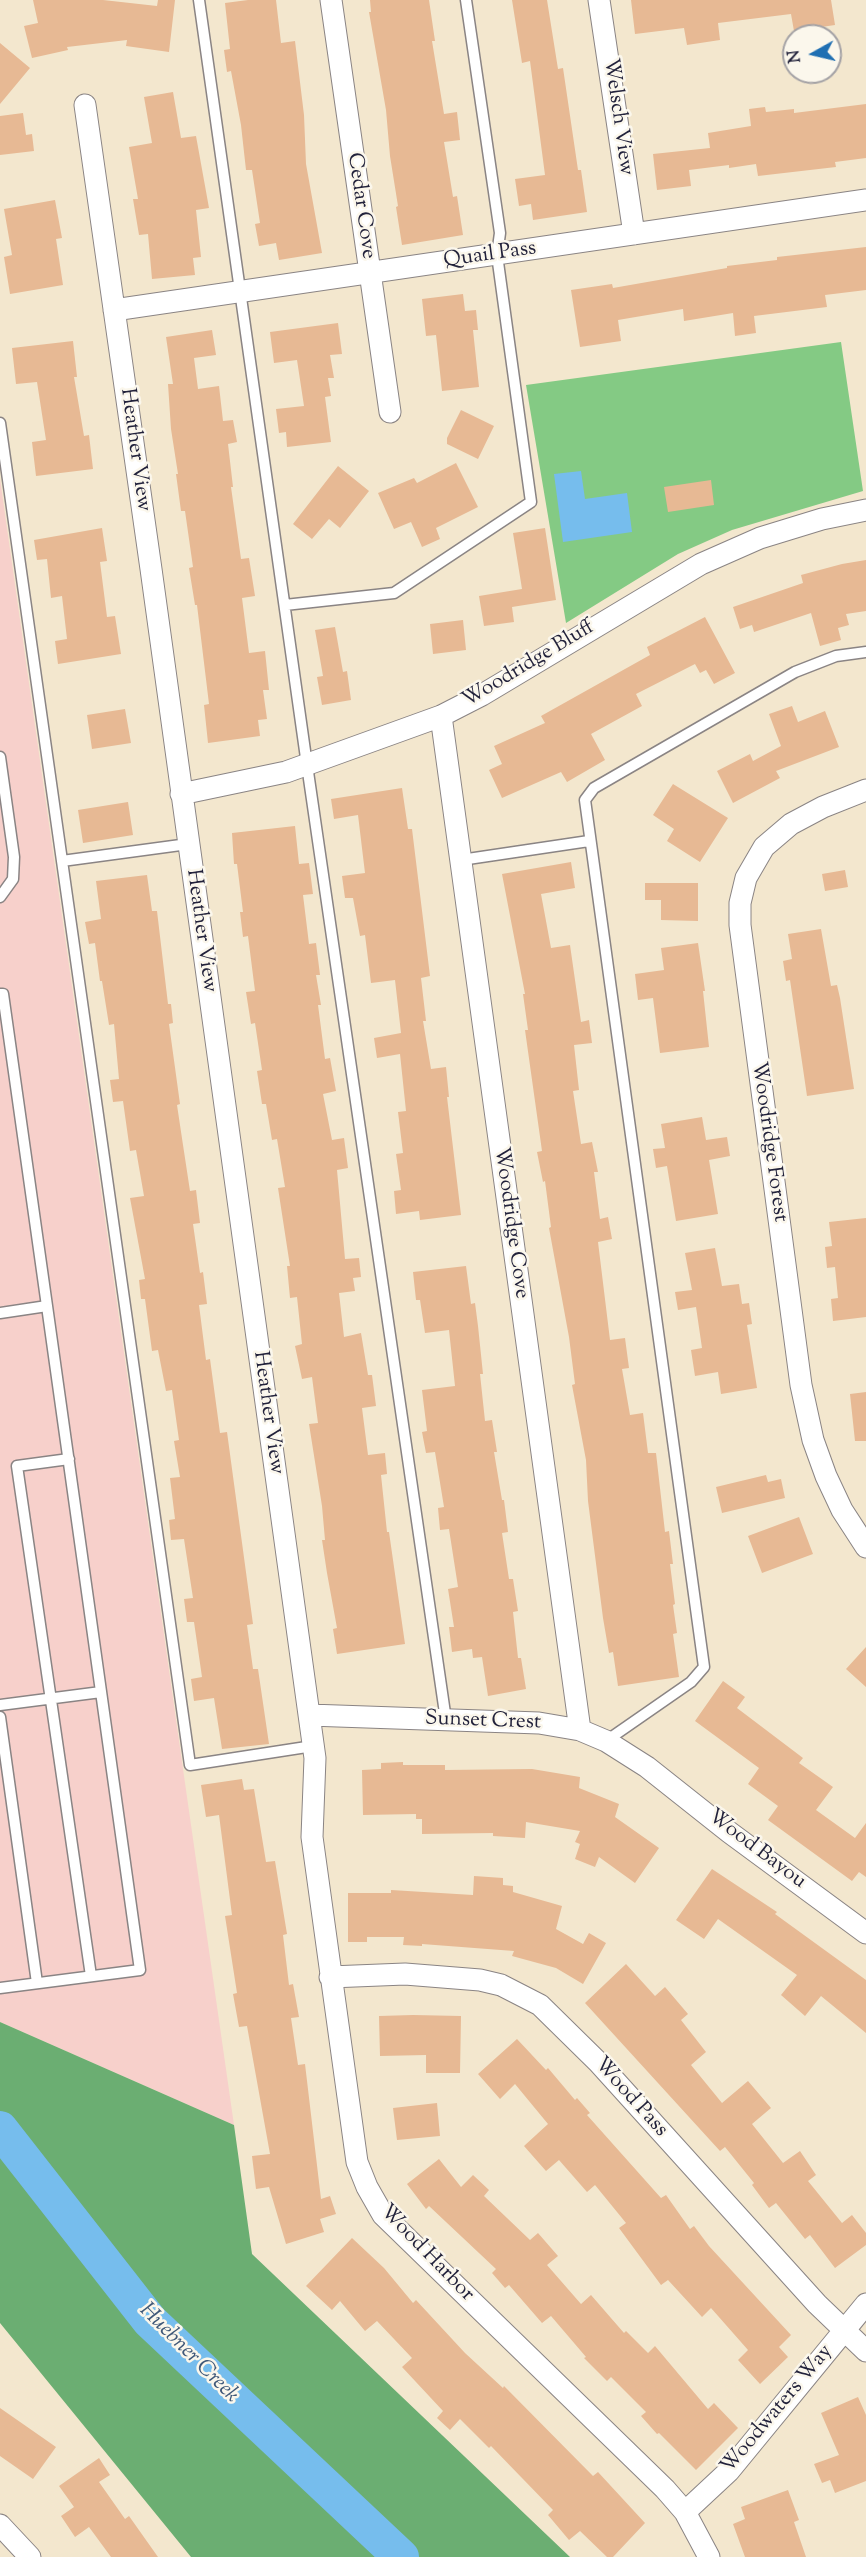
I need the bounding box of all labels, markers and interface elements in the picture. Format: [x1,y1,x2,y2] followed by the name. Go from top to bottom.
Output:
[782,24,842,84] north arrow
[783,48,808,64] text: N
[596,57,638,177] street label: Welsch View
[340,151,380,261] street label: Cedar Cove
[442,237,538,275] street label: Quail Pass
[113,387,155,513] street label: Heather View
[459,616,599,714] street label: Woodridge Bluff
[179,868,221,994] street label: Heather View
[744,1060,792,1224] street label: Woodridge Forest
[487,1145,533,1301] street label: Woodridge Cove
[246,1350,288,1476] street label: Heather View
[424,1707,542,1737] street label: Sunset Crest
[702,1805,810,1895] street label: Wood Bayou
[588,2053,672,2143] street label: Wood Pass
[373,2200,479,2308] street label: Wood Harbor
[132,2298,244,2410] water label: Huebner Creek
[717,2340,839,2480] street label: Woodwaters Way

